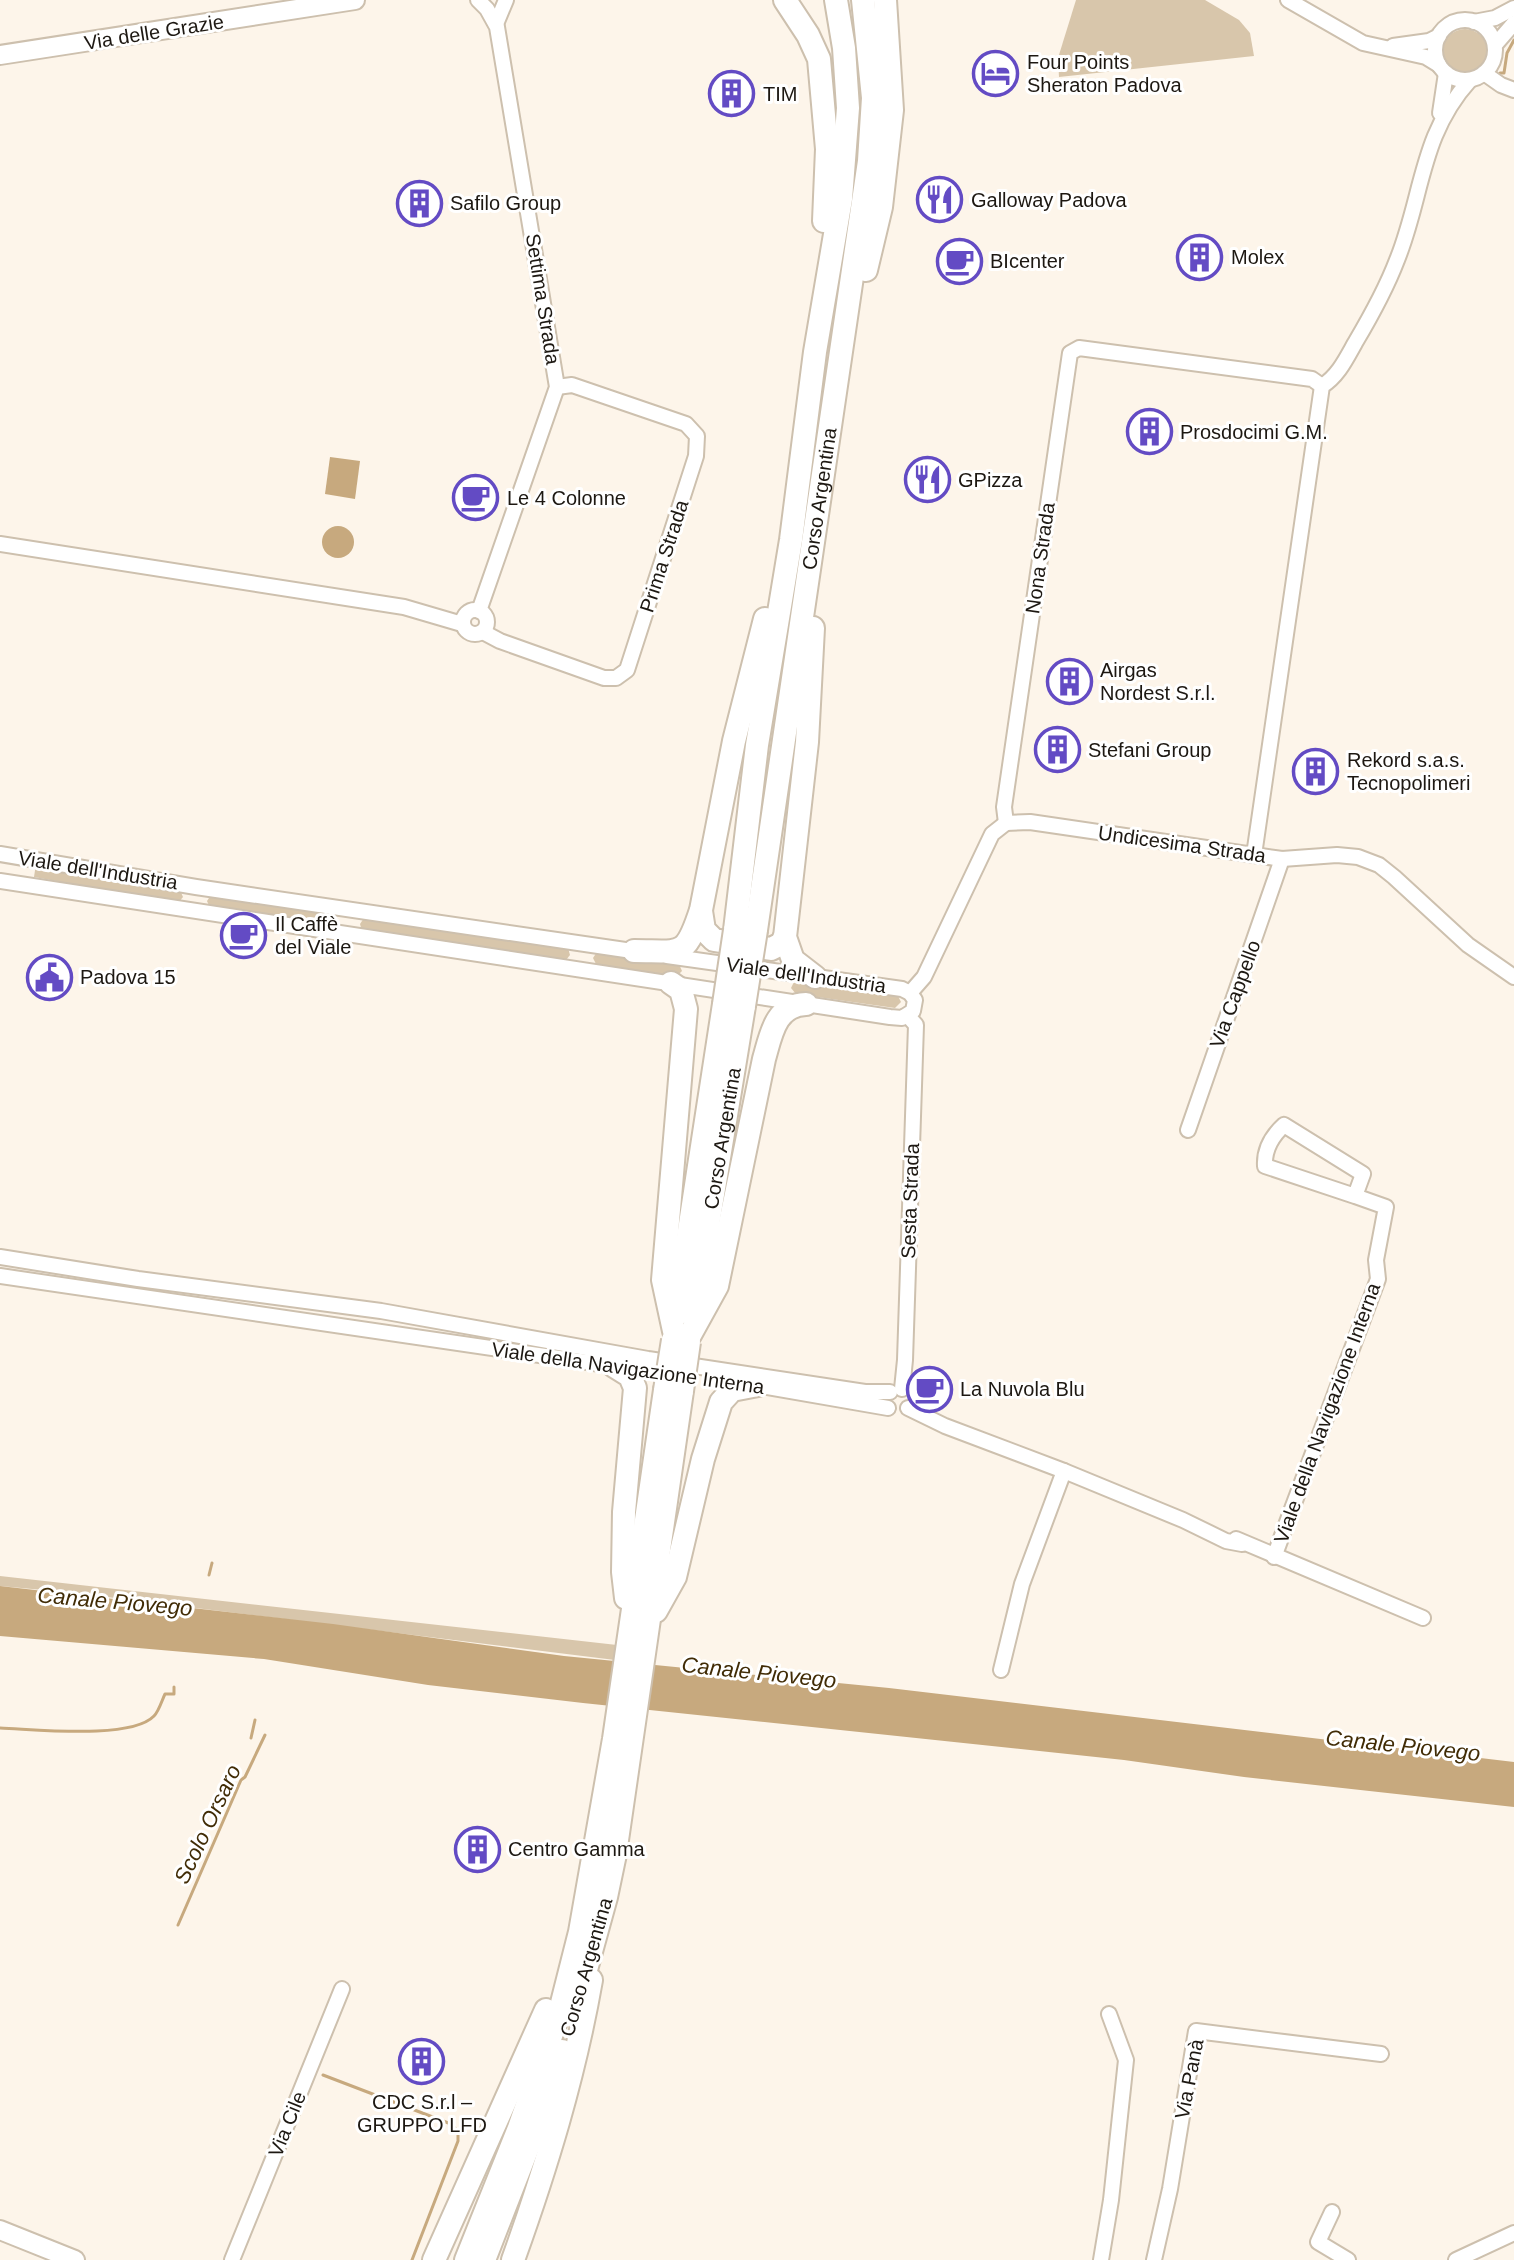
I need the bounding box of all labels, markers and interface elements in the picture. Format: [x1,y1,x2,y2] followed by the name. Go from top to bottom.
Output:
[83,10,225,54] street label: Via delle Grazie
[972,49,1020,97] hotel icon: Four Points Sheraton Padova
[1027,51,1182,96] place label: Four Points Sheraton Padova
[708,70,756,118] building icon: TIM
[763,83,797,105] place label: TIM
[916,176,964,224] restaurant icon: Galloway Padova
[395,179,443,227] building icon: Safilo Group
[971,189,1128,211] place label: Galloway Padova
[450,192,561,214] place label: Safilo Group
[522,232,564,367] street label: Settima Strada
[1176,233,1224,281] building icon: Molex
[935,237,983,285] cafe icon: BIcenter
[1231,246,1284,268] place label: Molex
[990,250,1065,272] place label: BIcenter
[1125,408,1173,456] building icon: Prosdocimi G.M.
[1180,421,1328,443] place label: Prosdocimi G.M.
[798,425,841,571] street label: Corso Argentina
[903,456,951,504] restaurant icon: GPizza
[958,469,1023,491] place label: GPizza
[452,474,500,522] cafe icon: Le 4 Colonne
[507,487,626,509] place label: Le 4 Colonne
[636,496,693,615] street label: Prima Strada
[1021,500,1059,615] street label: Nona Strada
[1045,657,1093,705] building icon: Airgas Nordest S.r.l.
[1100,659,1216,704] place label: Airgas Nordest S.r.l.
[1033,726,1081,774] building icon: Stefani Group
[1088,739,1211,761] place label: Stefani Group
[1292,748,1340,796] building icon: Rekord s.a.s. Tecnopolimeri
[1347,749,1470,794] place label: Rekord s.a.s. Tecnopolimeri
[1097,821,1268,867] street label: Undicesima Strada
[17,847,180,894] street label: Viale dell'Industria
[220,912,268,960] cafe icon: Il Caffè del Viale
[275,913,351,958] place label: Il Caffè del Viale
[1205,937,1265,1051] street label: Via Cappello
[25,953,73,1001] public building icon: Padova 15
[725,953,888,997] street label: Viale dell'Industria
[80,966,176,988] place label: Padova 15
[700,1065,745,1211] street label: Corso Argentina
[897,1142,923,1259] street label: Sesta Strada
[1270,1279,1385,1546] street label: Viale della Navigazione Interna
[490,1338,767,1398] street label: Viale della Navigazione Interna
[905,1365,953,1413] cafe icon: La Nuvola Blu
[960,1378,1085,1400] place label: La Nuvola Blu
[36,1582,193,1621] water label: Canale Piovego
[680,1652,838,1693] water label: Canale Piovego
[1324,1725,1482,1766] water label: Canale Piovego
[169,1761,246,1888] water label: Scolo Orsaro
[453,1825,501,1873] building icon: Centro Gamma
[508,1838,646,1860] place label: Centro Gamma
[556,1894,617,2039] street label: Corso Argentina
[1170,2036,1208,2121] street label: Via Panà
[398,2038,446,2086] building icon: CDC S.r.l – GRUPPO LFD
[264,2088,310,2160] street label: Via Cile
[357,2091,487,2136] place label: CDC S.r.l – GRUPPO LFD

